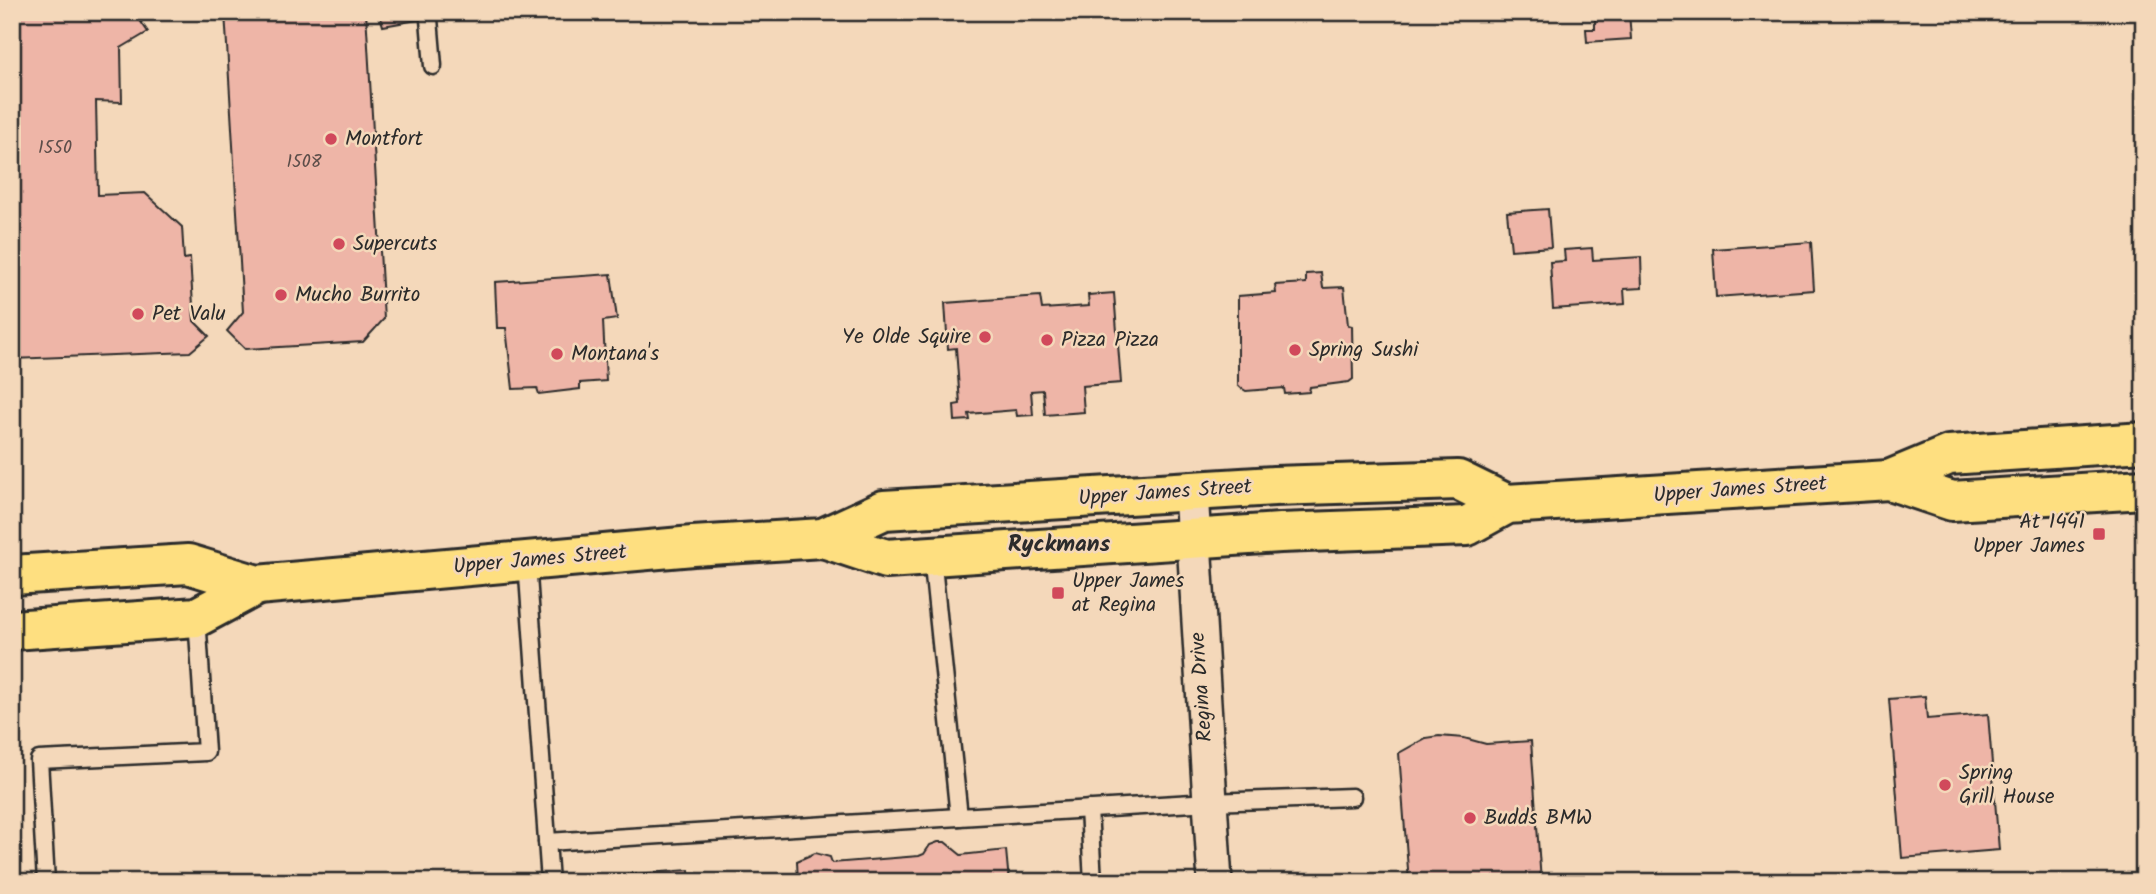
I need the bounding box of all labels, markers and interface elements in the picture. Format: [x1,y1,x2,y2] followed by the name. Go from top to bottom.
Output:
[345,123,424,156] place label: Montfort
[323,131,339,147] marker: Montfort
[38,134,72,163] house number: 1550
[286,148,322,177] house number: 1508
[353,228,437,261] place label: Supercuts
[331,236,347,252] marker: Supercuts
[295,279,420,312] place label: Mucho Burrito
[273,287,289,303] marker: Mucho Burrito
[152,298,226,331] place label: Pet Valu
[130,306,146,322] marker: Pet Valu
[842,321,972,354] place label: Ye Olde Squire
[1061,324,1159,357] place label: Pizza Pizza
[977,329,993,345] marker: Ye Olde Squire
[1039,332,1055,348] marker: Pizza Pizza
[1309,334,1419,367] place label: Spring Sushi
[571,338,659,371] place label: Montana's
[1287,342,1303,358] marker: Spring Sushi
[549,346,565,362] marker: Montana's
[1652,467,1829,513] street label: Upper James Street
[1077,470,1254,516] street label: Upper James Street
[1973,506,2085,563] place label: At 1441 Upper James
[2091,526,2107,542] marker: At 1441 Upper James
[1008,527,1110,563] district label: Ryckmans
[452,536,629,584] street label: Upper James Street
[1072,565,1184,622] place label: Upper James at Regina
[1050,585,1066,601] marker: Upper James at Regina
[1182,630,1222,743] street label: Regina Drive
[1959,757,2055,814] place label: Spring Grill House
[1937,777,1953,793] marker: Spring Grill House
[1484,802,1592,835] place label: Budds BMW
[1462,810,1478,826] marker: Budds BMW

